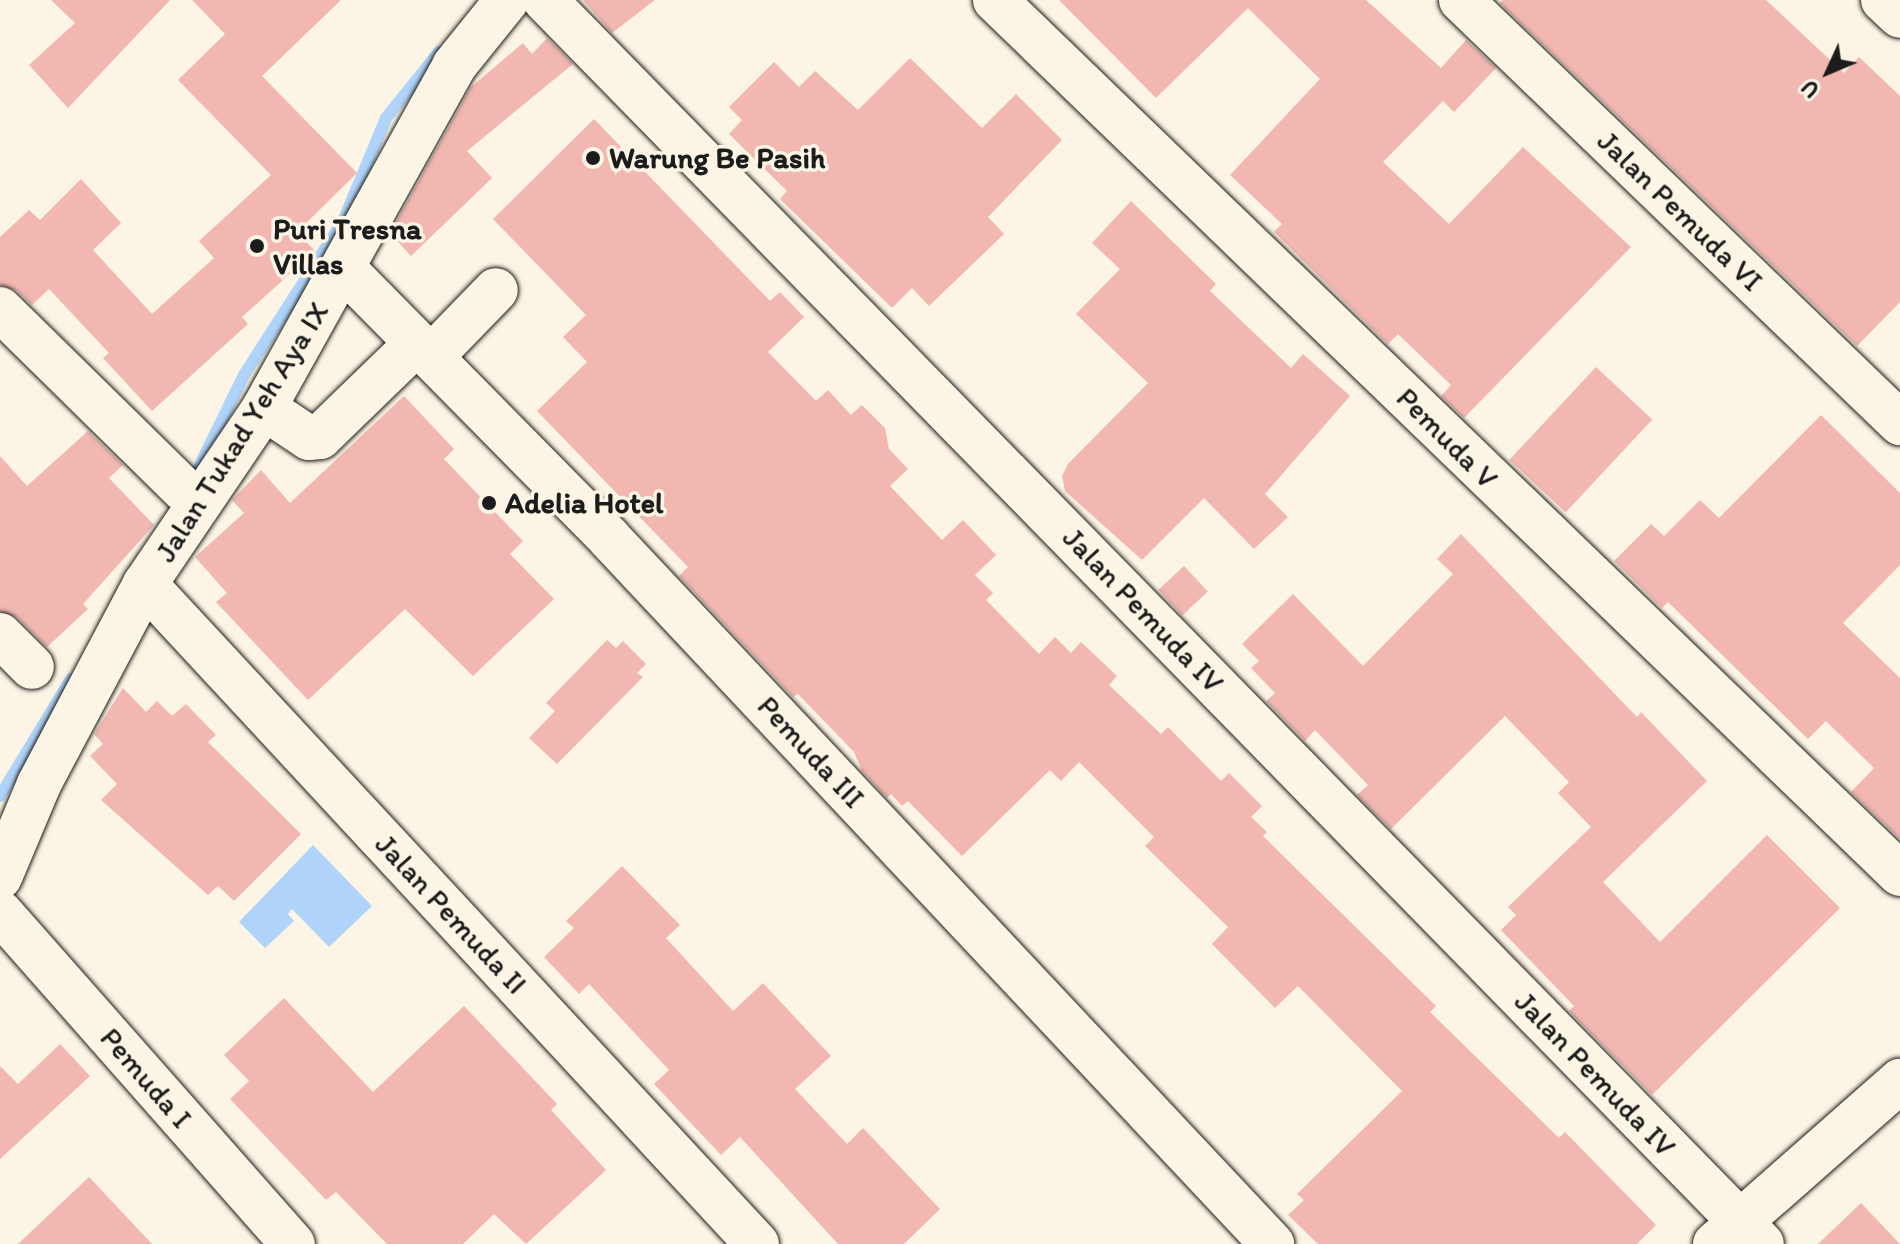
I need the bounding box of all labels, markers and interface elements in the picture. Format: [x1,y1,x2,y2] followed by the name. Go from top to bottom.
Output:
[1788,32,1868,112] north arrow
[1796,74,1825,104] text: U
[1590,123,1770,299] street label: Jalan Pemuda VI
[609,140,824,176] place label: Warung Be Pasih
[584,149,602,167] marker: Warung Be Pasih
[273,211,419,282] place label: Puri Tresna Villas
[248,237,266,255] marker: Puri Tresna Villas
[147,295,337,569] street label: Jalan Tukad Yeh Aya IX
[1389,380,1505,496] street label: Pemuda V
[505,485,663,521] place label: Adelia Hotel
[480,494,498,512] marker: Adelia Hotel
[1055,520,1231,700] street label: Jalan Pemuda IV
[750,688,872,816] street label: Pemuda III
[368,827,534,1001] street label: Jalan Pemuda II
[1507,984,1683,1164] street label: Jalan Pemuda IV
[92,1020,200,1136] street label: Pemuda I

